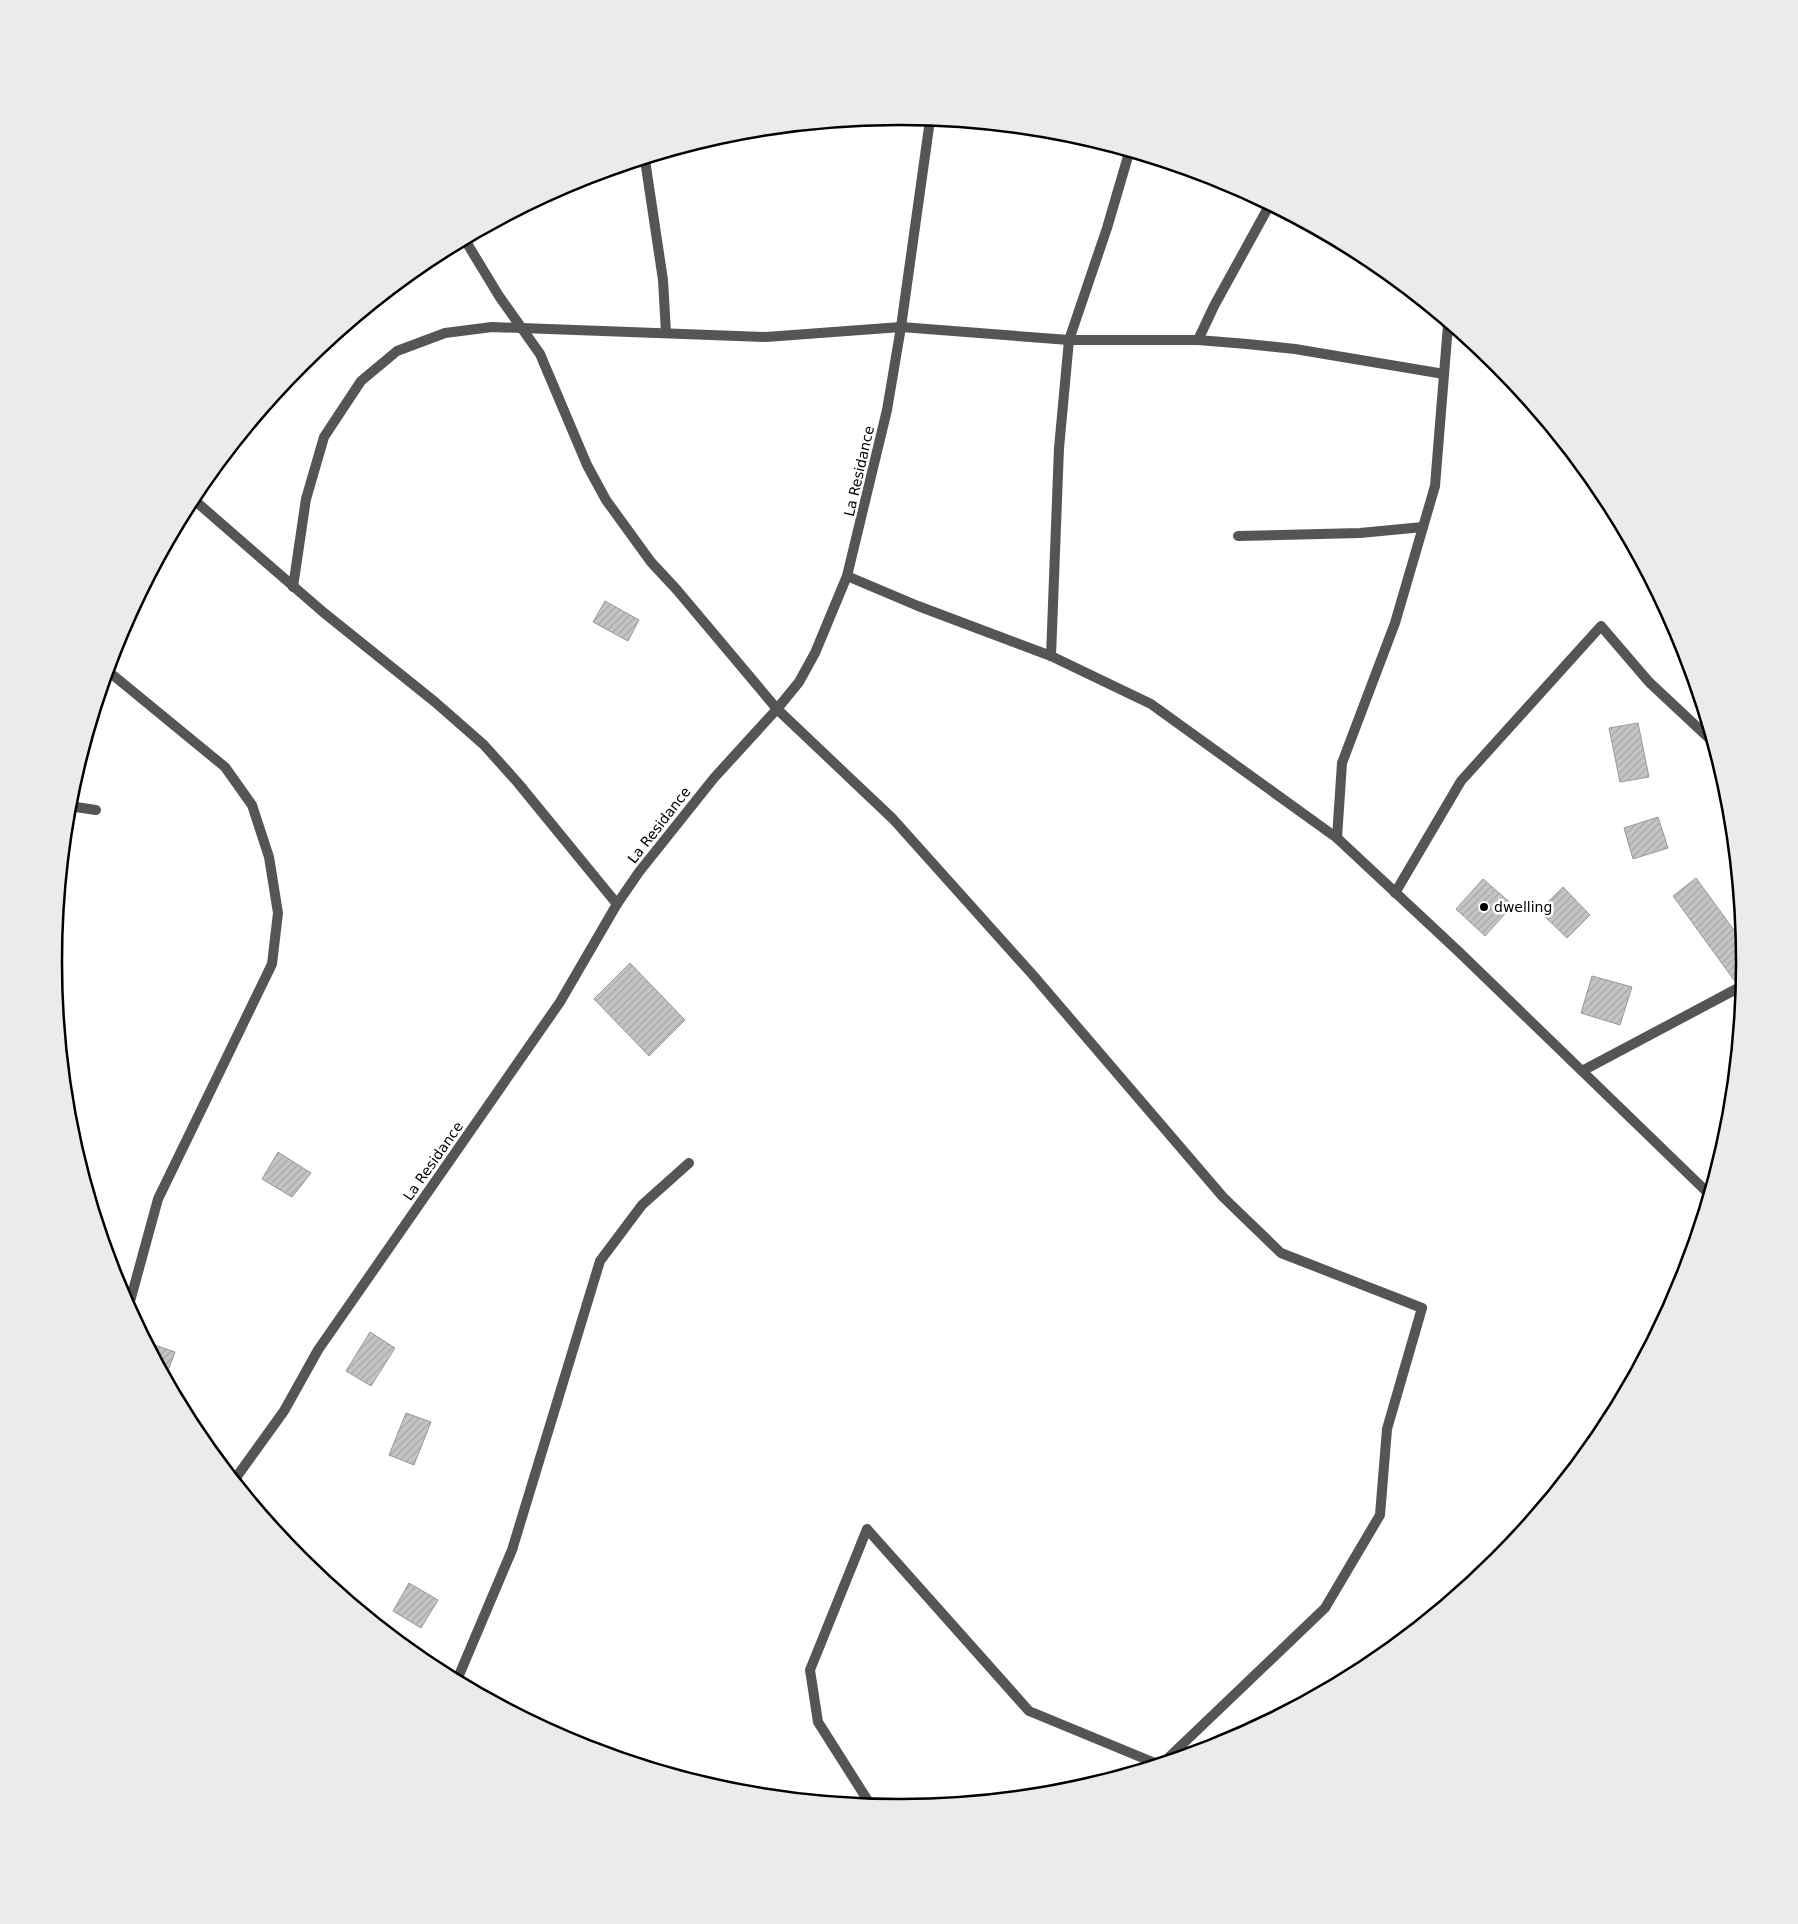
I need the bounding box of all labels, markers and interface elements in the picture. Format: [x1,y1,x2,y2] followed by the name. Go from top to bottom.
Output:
[841,424,877,518] street label: La Residance
[624,784,694,866] street label: La Residance
[1494,899,1552,915] place label: dwelling
[1478,901,1490,913] marker: dwelling
[400,1119,466,1203] street label: La Residance

